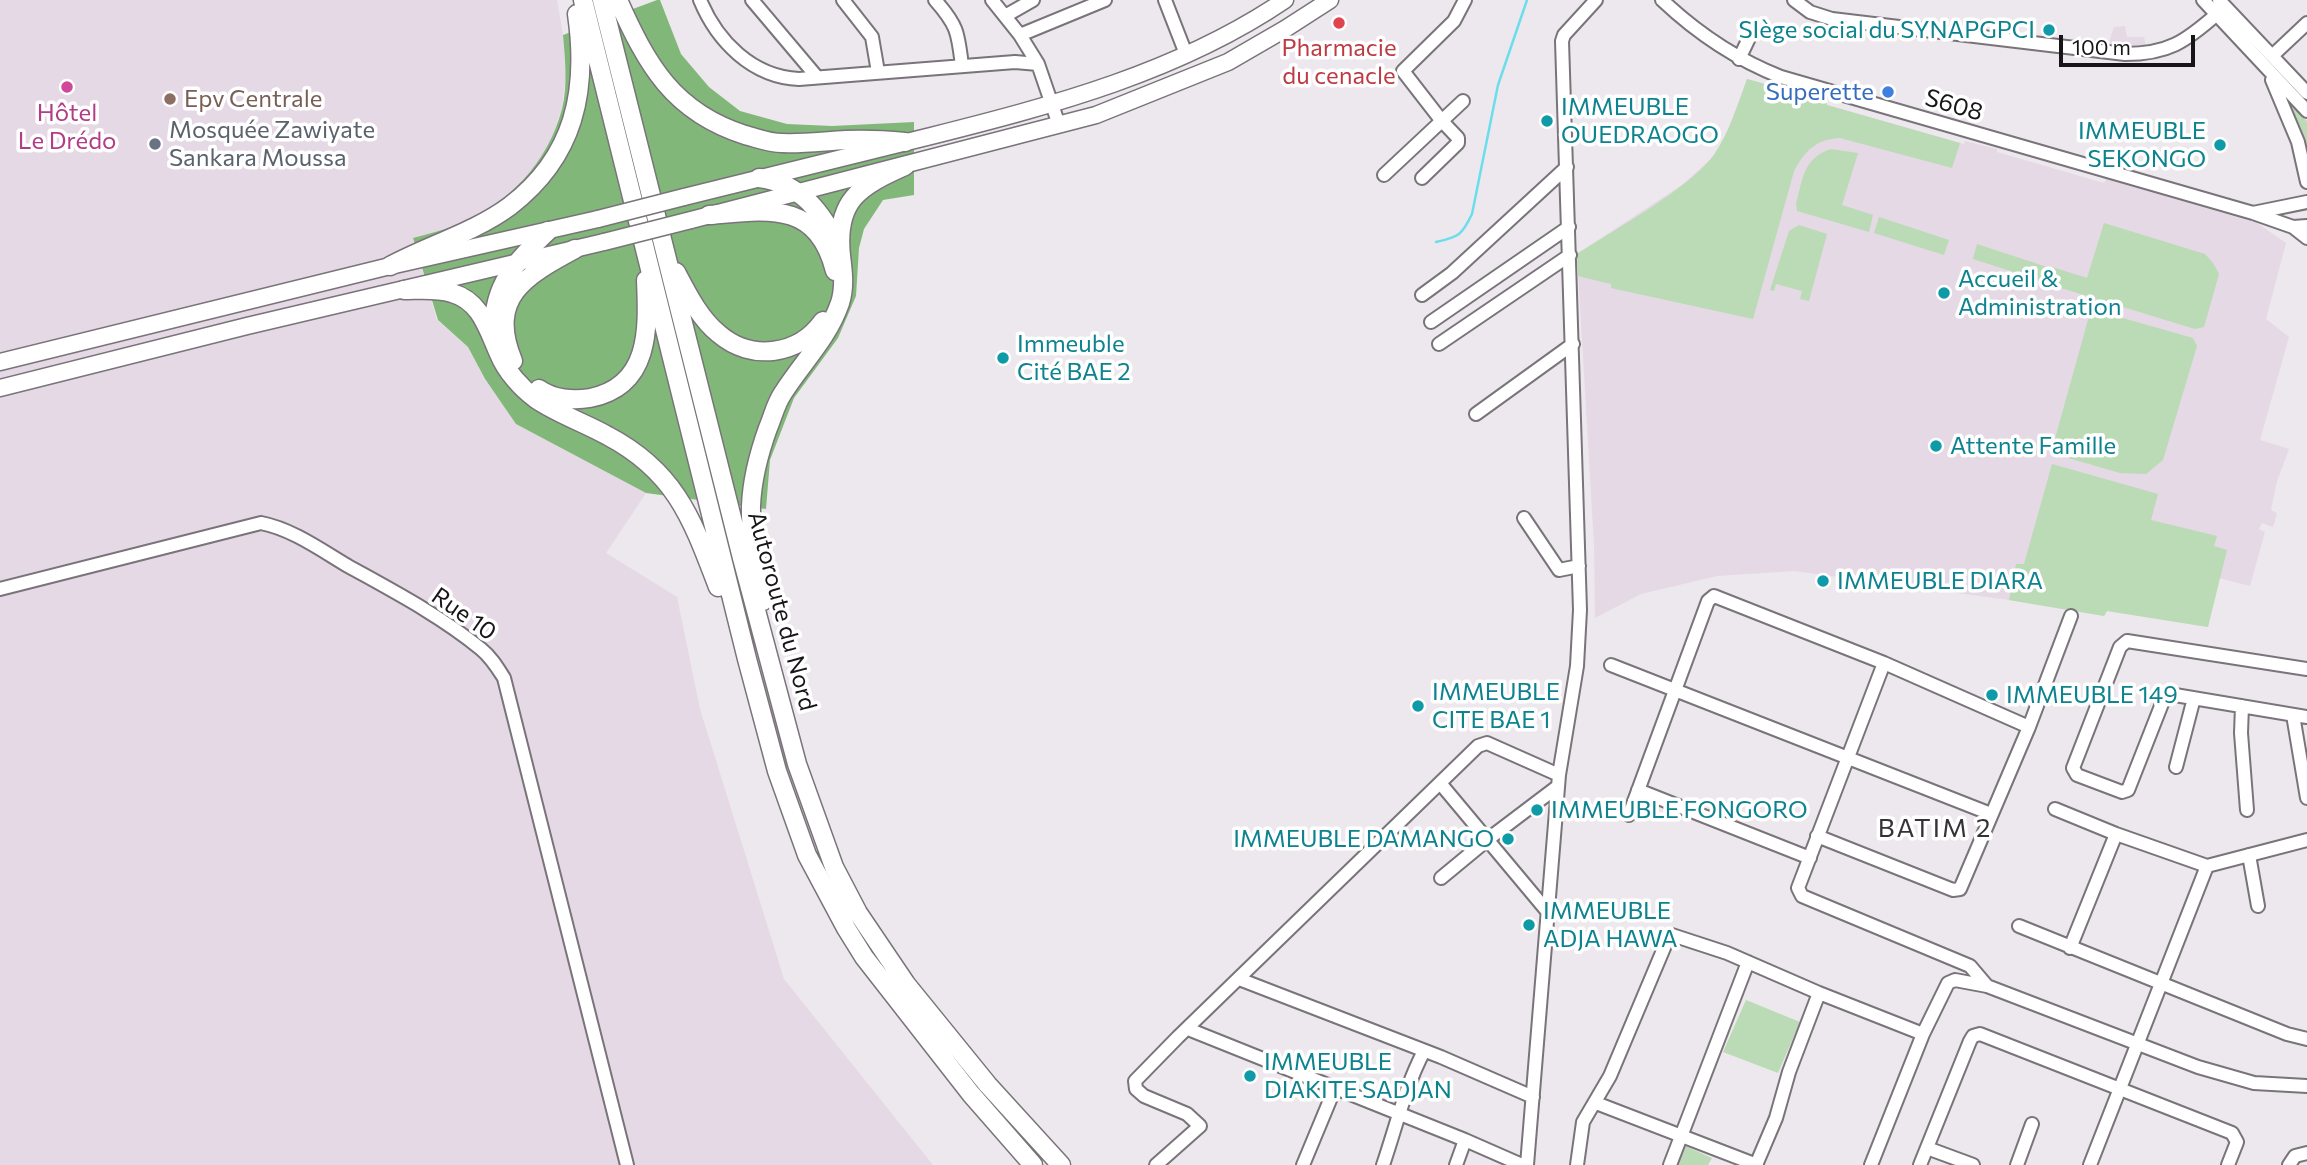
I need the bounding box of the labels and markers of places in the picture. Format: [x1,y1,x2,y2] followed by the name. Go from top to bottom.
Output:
[1331,15,1347,31] marker: Pharmacie du cenacle
[1738,16,2035,44] place label: SIège social du SYNAPGPCI
[2041,22,2057,38] marker: SIège social du SYNAPGPCI
[1281,34,1397,90] place label: Pharmacie du cenacle
[1766,78,1874,106] place label: Superette
[59,79,75,95] marker: Hôtel Le Drédo
[1880,84,1896,100] marker: Superette
[184,85,322,113] place label: Epv Centrale
[162,91,178,107] marker: Epv Centrale
[1561,93,1719,149] place label: IMMEUBLE OUEDRAOGO
[18,99,116,155] place label: Hôtel Le Drédo
[1539,113,1555,129] marker: IMMEUBLE OUEDRAOGO
[169,116,375,172] place label: Mosquée Zawiyate Sankara Moussa
[2078,117,2206,173] place label: IMMEUBLE SEKONGO
[147,136,163,152] marker: Mosquée Zawiyate Sankara Moussa
[2212,137,2228,153] marker: IMMEUBLE SEKONGO
[1958,265,2122,321] place label: Accueil & Administration
[1936,285,1952,301] marker: Accueil & Administration
[1017,330,1131,386] place label: Immeuble Cité BAE 2
[995,350,1011,366] marker: Immeuble Cité BAE 2
[1950,432,2116,460] place label: Attente Famille
[1928,438,1944,454] marker: Attente Famille
[1837,567,2043,595] place label: IMMEUBLE DIARA
[1815,573,1831,589] marker: IMMEUBLE DIARA
[1432,678,1560,734] place label: IMMEUBLE CITE BAE 1
[2006,681,2178,709] place label: IMMEUBLE 149
[1984,687,2000,703] marker: IMMEUBLE 149
[1410,698,1426,714] marker: IMMEUBLE CITE BAE 1
[1551,796,1808,824] place label: IMMEUBLE FONGORO
[1529,802,1545,818] marker: IMMEUBLE FONGORO
[1233,825,1494,853] place label: IMMEUBLE DAMANGO
[1500,831,1516,847] marker: IMMEUBLE DAMANGO
[1543,897,1677,953] place label: IMMEUBLE ADJA HAWA
[1521,917,1537,933] marker: IMMEUBLE ADJA HAWA
[1264,1048,1452,1104] place label: IMMEUBLE DIAKITE SADJAN
[1242,1068,1258,1084] marker: IMMEUBLE DIAKITE SADJAN

